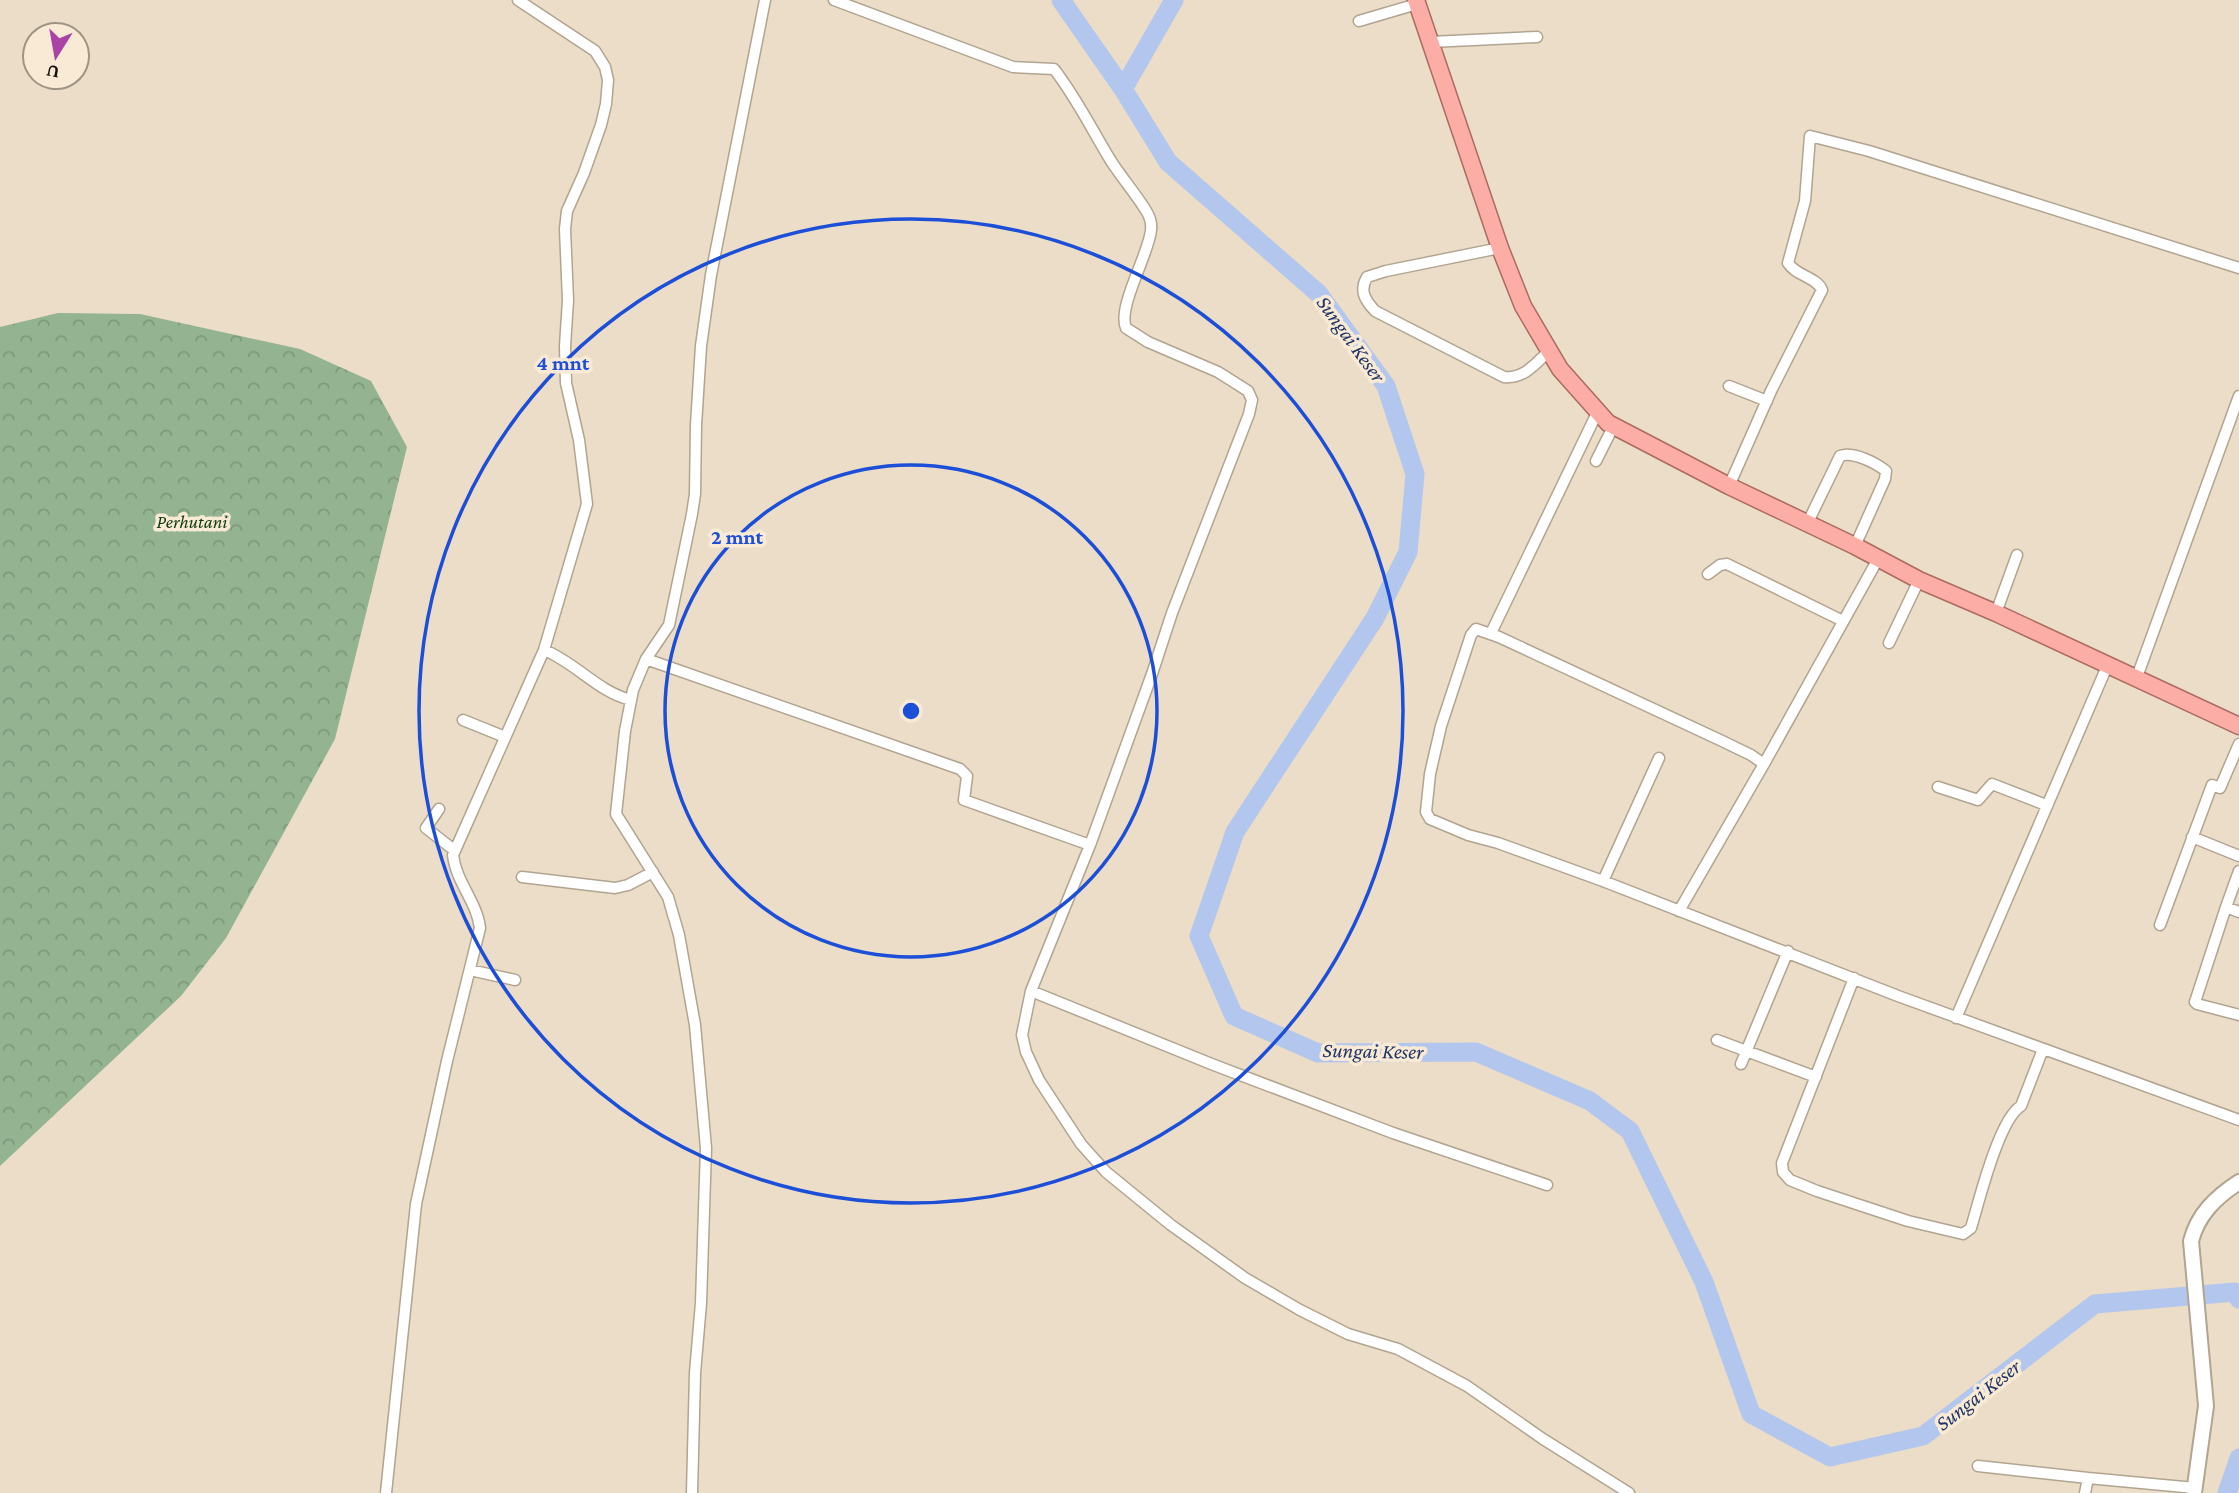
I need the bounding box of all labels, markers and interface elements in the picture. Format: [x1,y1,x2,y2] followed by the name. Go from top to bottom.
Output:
[21,21,91,91] north arrow
[44,61,61,84] text: U
[1312,291,1391,387] water label: Sungai Keser
[537,351,590,375] text: 4 mnt
[157,511,228,532] park label: Perhutani
[711,525,764,549] text: 2 mnt
[899,699,923,723] centre of rings
[1322,1038,1424,1064] water label: Sungai Keser
[1931,1354,2026,1436] water label: Sungai Keser

